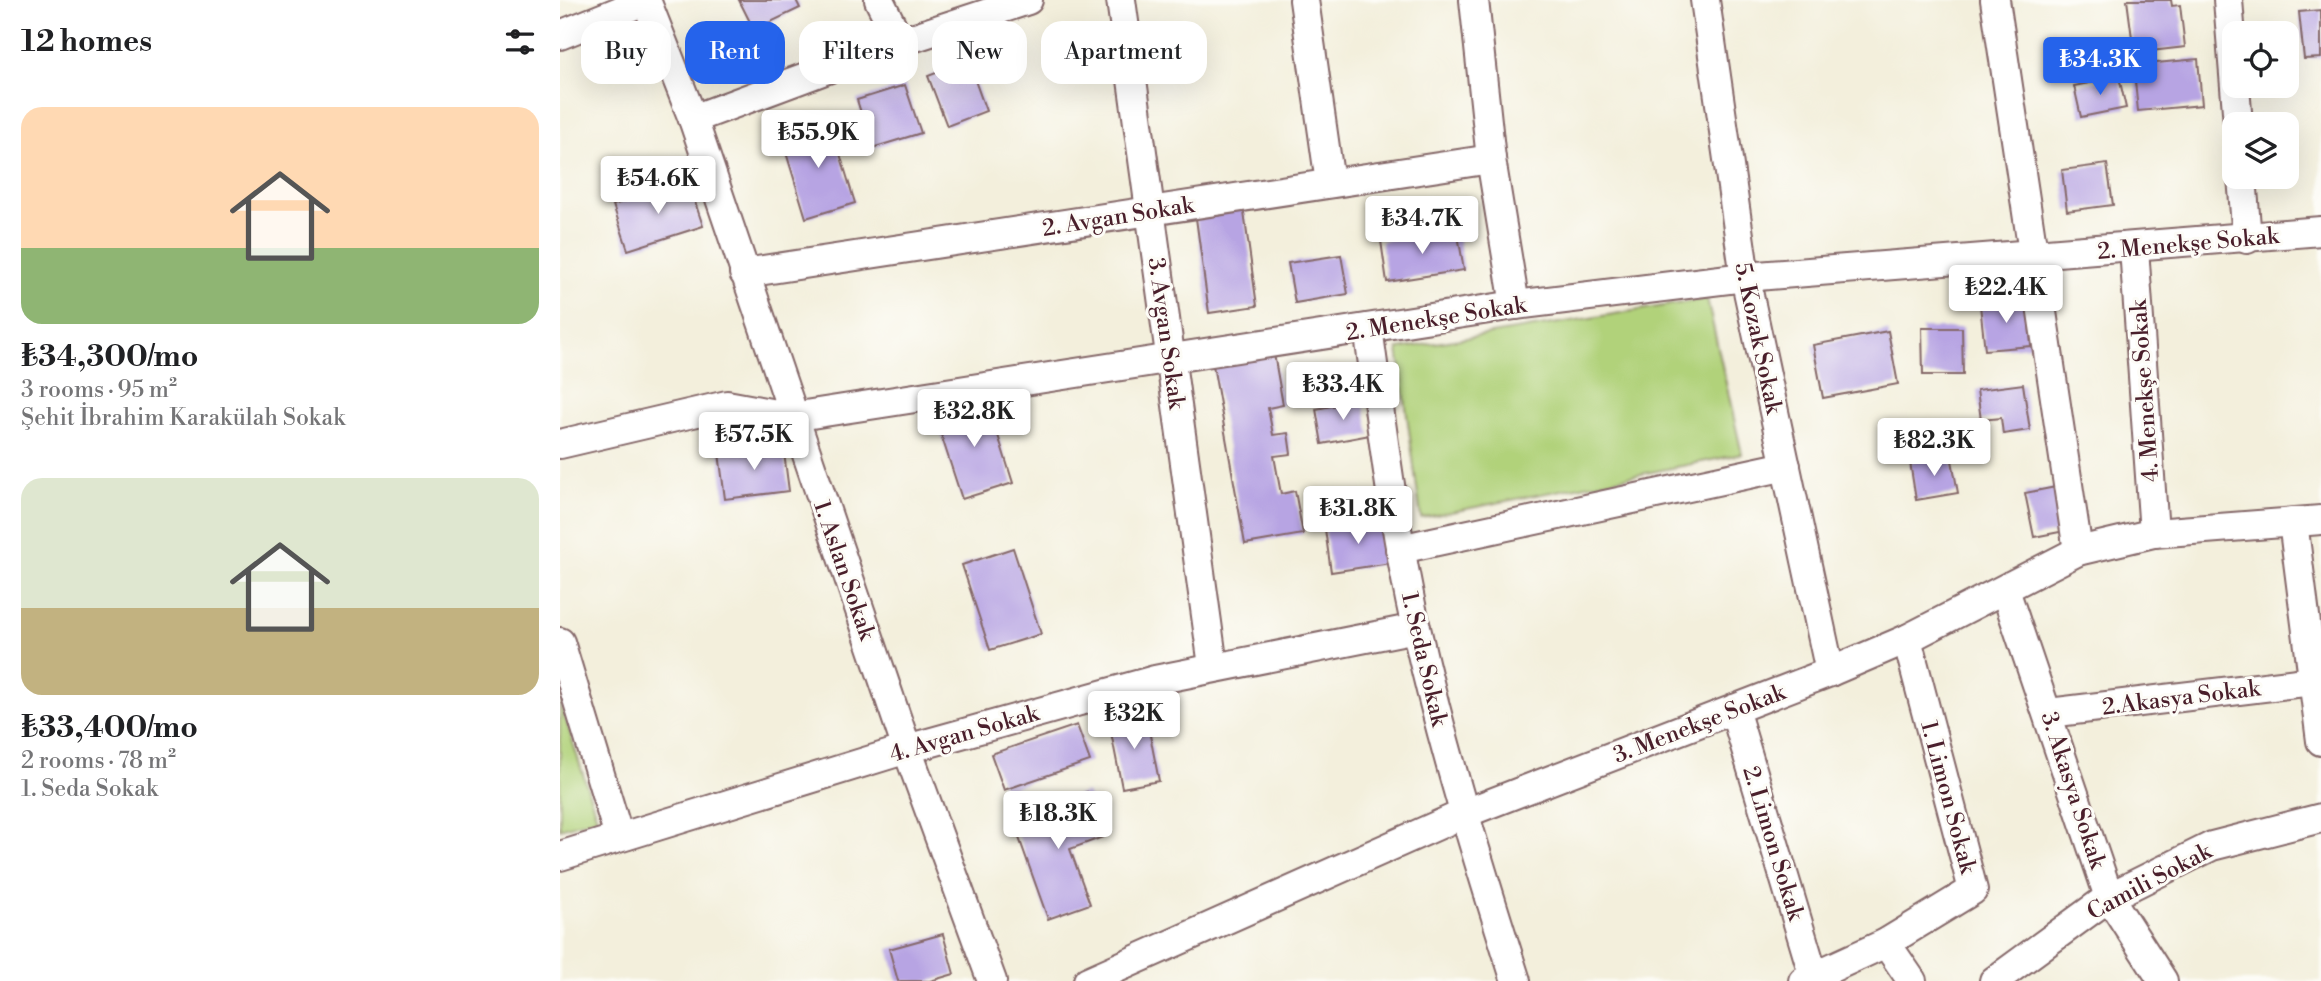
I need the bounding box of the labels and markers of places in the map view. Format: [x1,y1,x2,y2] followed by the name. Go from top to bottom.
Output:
[2043,38,2157,97] pin: ₺34.3K
[761,110,875,170] pin: ₺55.9K
[601,156,715,216] pin: ₺54.6K
[1365,196,1479,256] pin: ₺34.7K
[1949,266,2063,325] pin: ₺22.4K
[1286,362,1400,422] pin: ₺33.4K
[917,390,1031,449] pin: ₺32.8K
[697,412,811,472] pin: ₺57.5K
[1877,419,1991,478] pin: ₺82.3K
[1301,486,1415,546] pin: ₺31.8K
[1093,692,1175,751] pin: ₺32K
[1001,792,1115,851] pin: ₺18.3K

